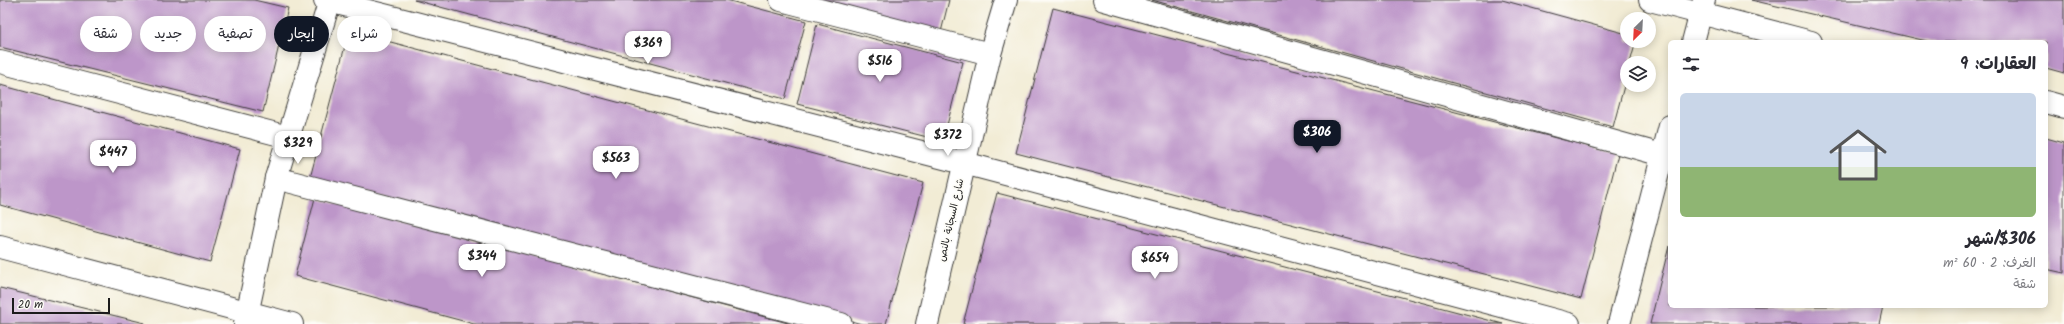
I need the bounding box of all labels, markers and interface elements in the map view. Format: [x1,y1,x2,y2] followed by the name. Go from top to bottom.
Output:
[1620,12,1656,48] north arrow
[1620,12,1656,92] map controls
[80,16,132,52] chip: شقة
[140,16,196,52] chip: جديد
[204,16,266,52] chip: تصفية
[274,16,329,52] chip: إيجار
[337,16,392,52] chip: شراء
[624,31,672,65] pin: $369
[634,33,662,54] text: $369
[856,49,904,83] pin: $516
[867,51,893,72] text: $516
[1960,51,2036,78] text: العقارات: 9
[1680,53,1702,75] icon: filters
[1620,56,1656,92] button: layers
[1822,119,1894,191] icon: home
[1293,120,1341,154] pin: $306
[1303,122,1331,143] text: $306
[924,123,972,157] pin: $372
[934,125,962,146] text: $372
[274,131,322,165] pin: $329
[284,133,312,154] text: $329
[89,140,137,174] pin: $447
[99,142,127,163] text: $447
[592,146,640,180] pin: $563
[602,148,630,169] text: $563
[934,177,968,263] street label: شارع السجانة بالنص
[1966,226,2036,253] text: $306/شهر
[458,244,506,278] pin: $344
[468,246,496,267] text: $344
[1131,246,1179,280] pin: $654
[1141,248,1169,269] text: $654
[1943,253,2036,274] text: الغرف: 2 · 60 m²
[2013,274,2036,295] text: شقة
[12,296,110,315] scale bar
[18,296,43,314] text: 20 m

